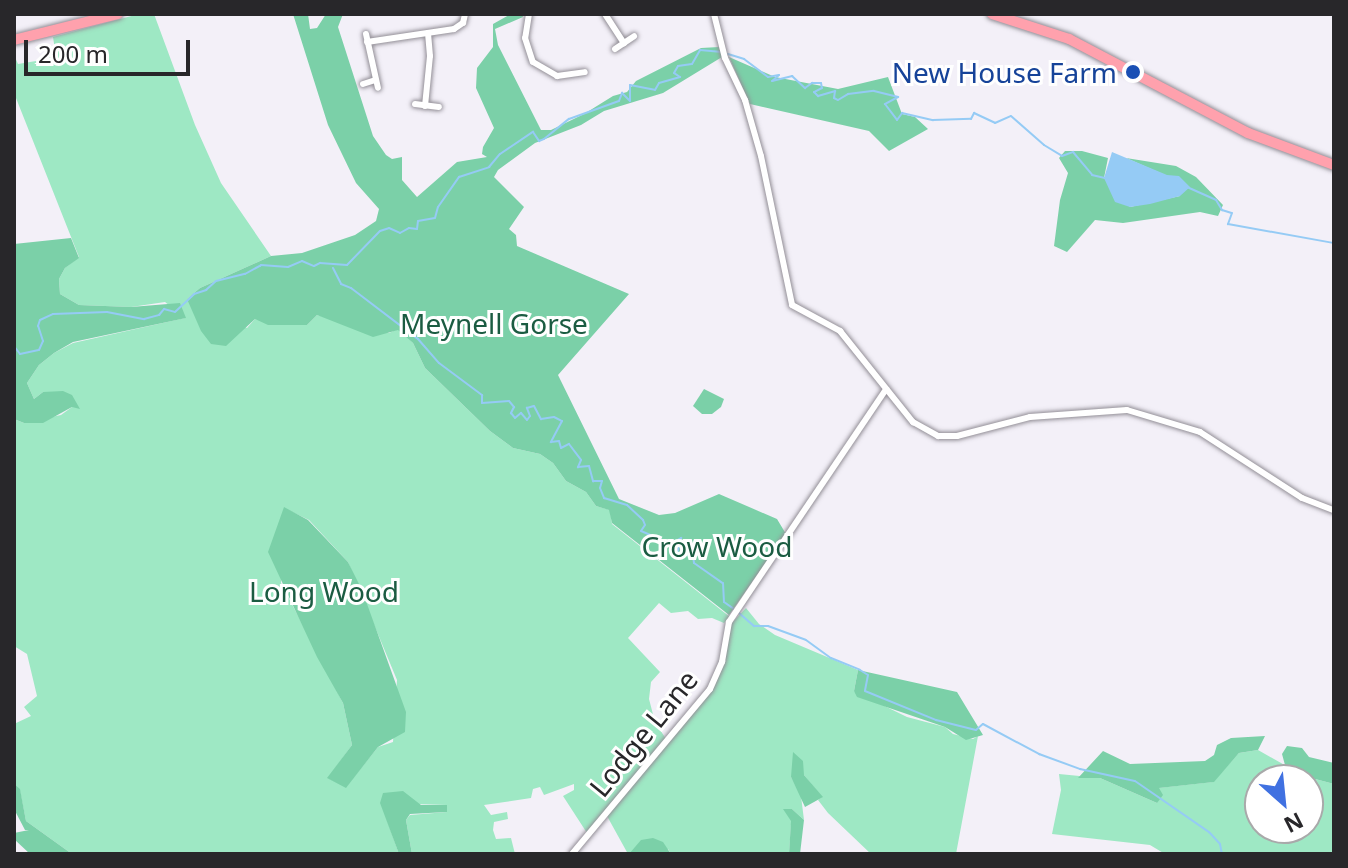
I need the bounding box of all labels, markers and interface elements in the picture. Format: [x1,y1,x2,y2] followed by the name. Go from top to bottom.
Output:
[28,24,194,74] scale bar
[38,37,108,70] text: 200 m
[892,55,1117,89] place label: New House Farm
[1124,63,1142,81] marker: New House Farm
[400,306,588,340] park label: Meynell Gorse
[642,529,792,563] park label: Crow Wood
[249,574,399,608] park label: Long Wood
[582,663,704,803] street label: Lodge Lane
[1244,764,1324,844] north arrow
[1279,806,1309,841] text: N

